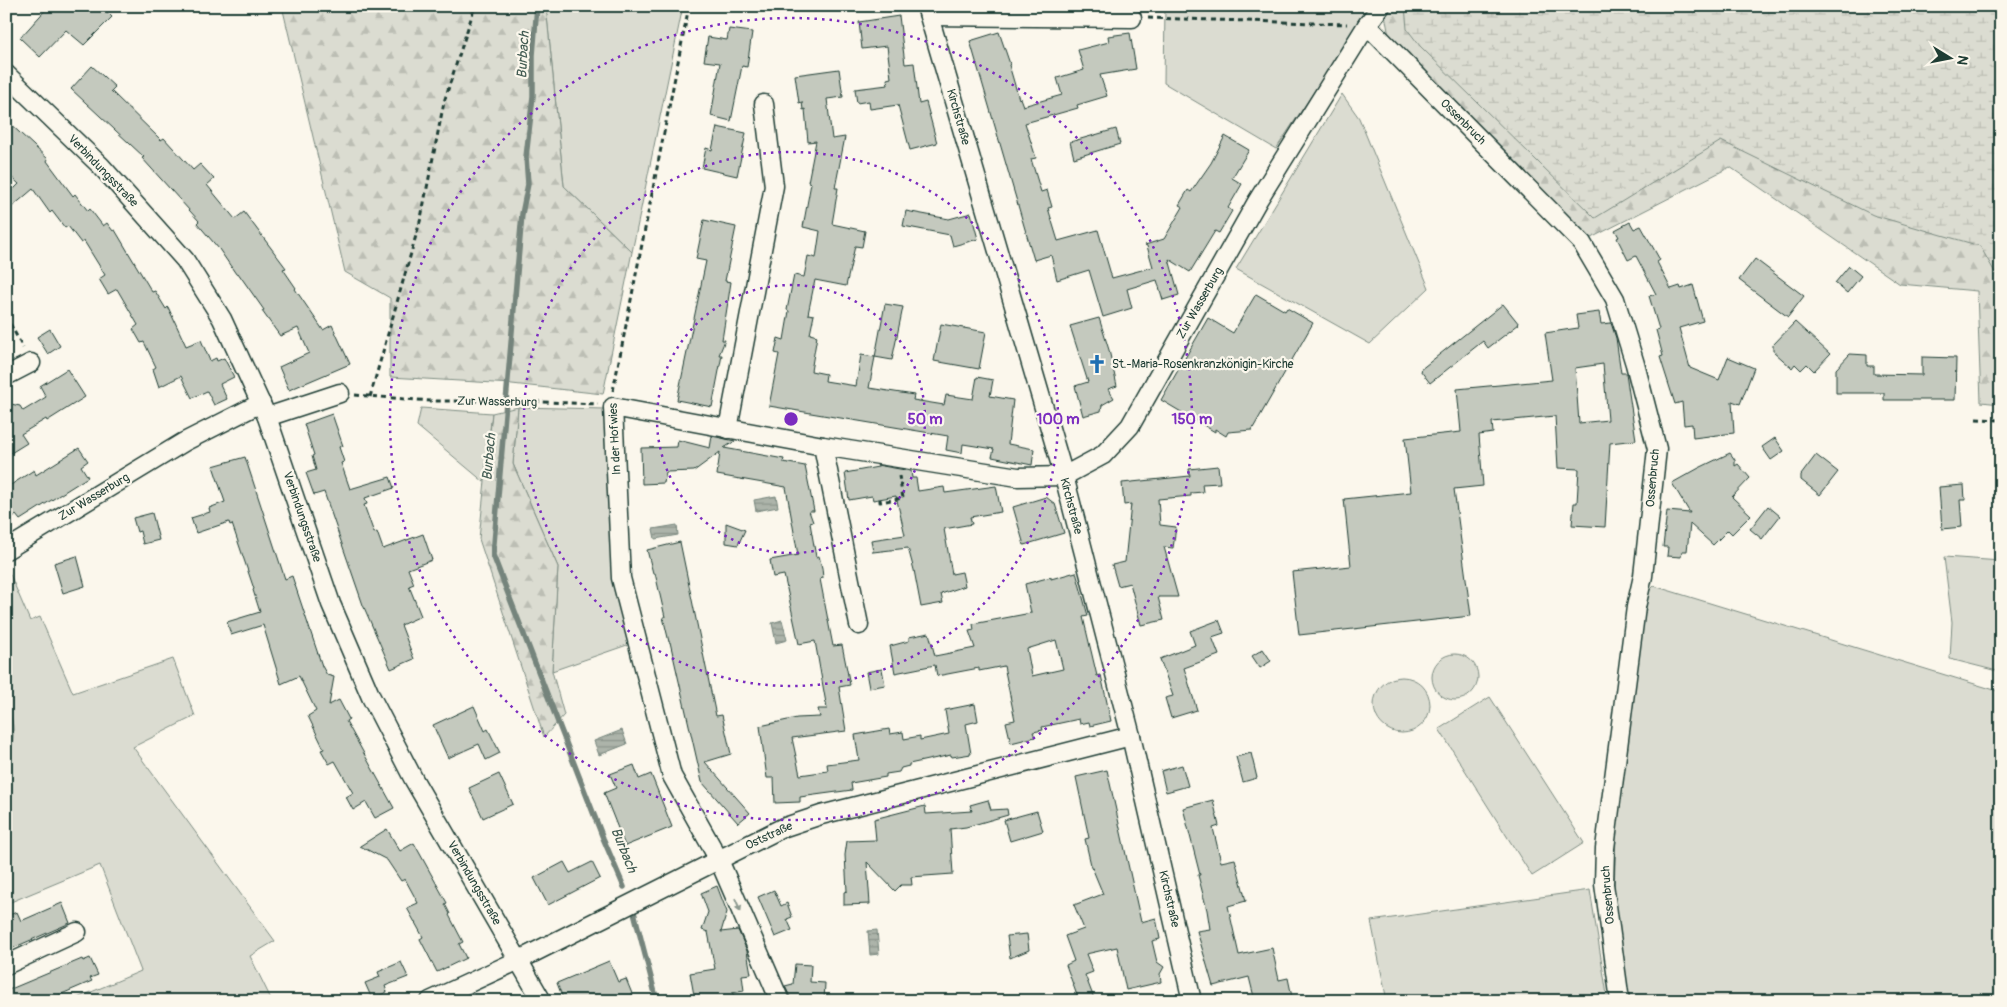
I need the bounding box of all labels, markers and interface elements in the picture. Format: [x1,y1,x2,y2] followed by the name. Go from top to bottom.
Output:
[513,30,533,79] water label: Burbach
[1924,32,1974,82] north arrow
[1953,54,1972,66] text: N
[943,87,973,147] street label: Kirchstraße
[1437,96,1489,148] street label: Ossenbruch
[65,132,141,210] street label: Verbindungsstraße
[1173,265,1227,341] street label: Zur Wasserburg
[1086,353,1108,375] church icon: St.-Maria-Rosenkranzkönigin-Kirche
[1112,357,1294,372] place label: St.-Maria-Rosenkranzkönigin-Kirche
[457,394,537,410] street label: Zur Wasserburg
[606,402,624,475] street label: In der Hofwies
[782,410,800,428] centre of rings
[908,410,942,429] text: 50 m
[1037,410,1079,429] text: 100 m
[1172,410,1212,429] text: 150 m
[478,431,500,481] water label: Burbach
[1643,448,1663,508] street label: Ossenbruch
[56,470,132,524] street label: Zur Wasserburg
[279,470,325,564] street label: Verbindungsstraße
[1056,476,1086,536] street label: Kirchstraße
[743,819,795,853] street label: Oststraße
[607,825,641,876] water label: Burbach
[444,838,504,928] street label: Verbindungsstraße
[1598,865,1618,925] street label: Ossenbruch
[1155,869,1183,929] street label: Kirchstraße
[735,898,743,912] one-way arrow

